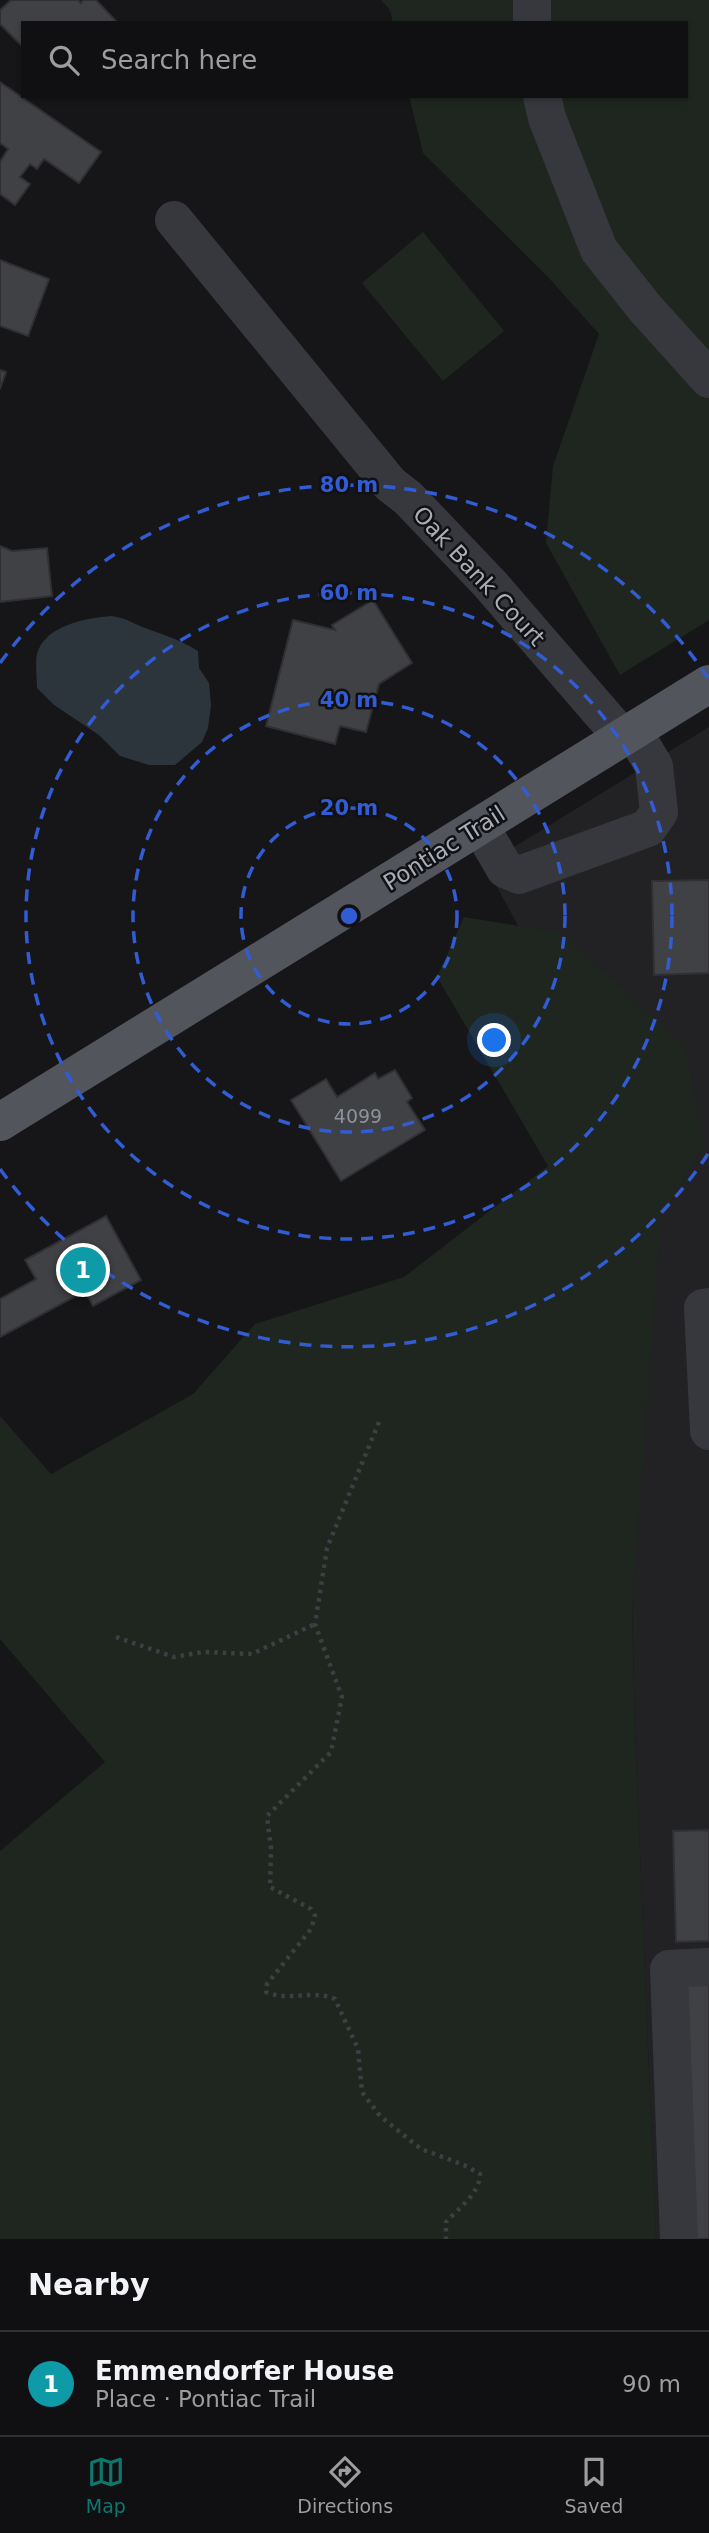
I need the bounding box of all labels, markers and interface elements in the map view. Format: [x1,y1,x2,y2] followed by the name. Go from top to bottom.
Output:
[21,21,688,98] search box
[45,41,83,79] icon: search
[101,45,257,75] text: Search here
[320,473,378,497] text: 80 m
[408,501,550,651] street label: Oak Bank Court
[320,581,378,605] text: 60 m
[320,688,378,712] text: 40 m
[320,796,378,820] text: 20 m
[379,800,509,896] street label: Pontiac Trail
[337,904,361,928] centre of rings
[477,1023,511,1057] your location
[334,1105,382,1127] house number: 4099
[60,1244,106,1296] pin: 1
[28,2267,150,2302] text: Nearby
[95,2356,394,2386] text: Emmendorfer House
[43,2371,59,2397] text: 1
[622,2371,681,2397] text: 90 m
[95,2386,316,2412] text: Place · Pontiac Trail
[86,2453,126,2517] tab: Map
[297,2453,393,2517] tab: Directions
[565,2453,623,2517] tab: Saved

